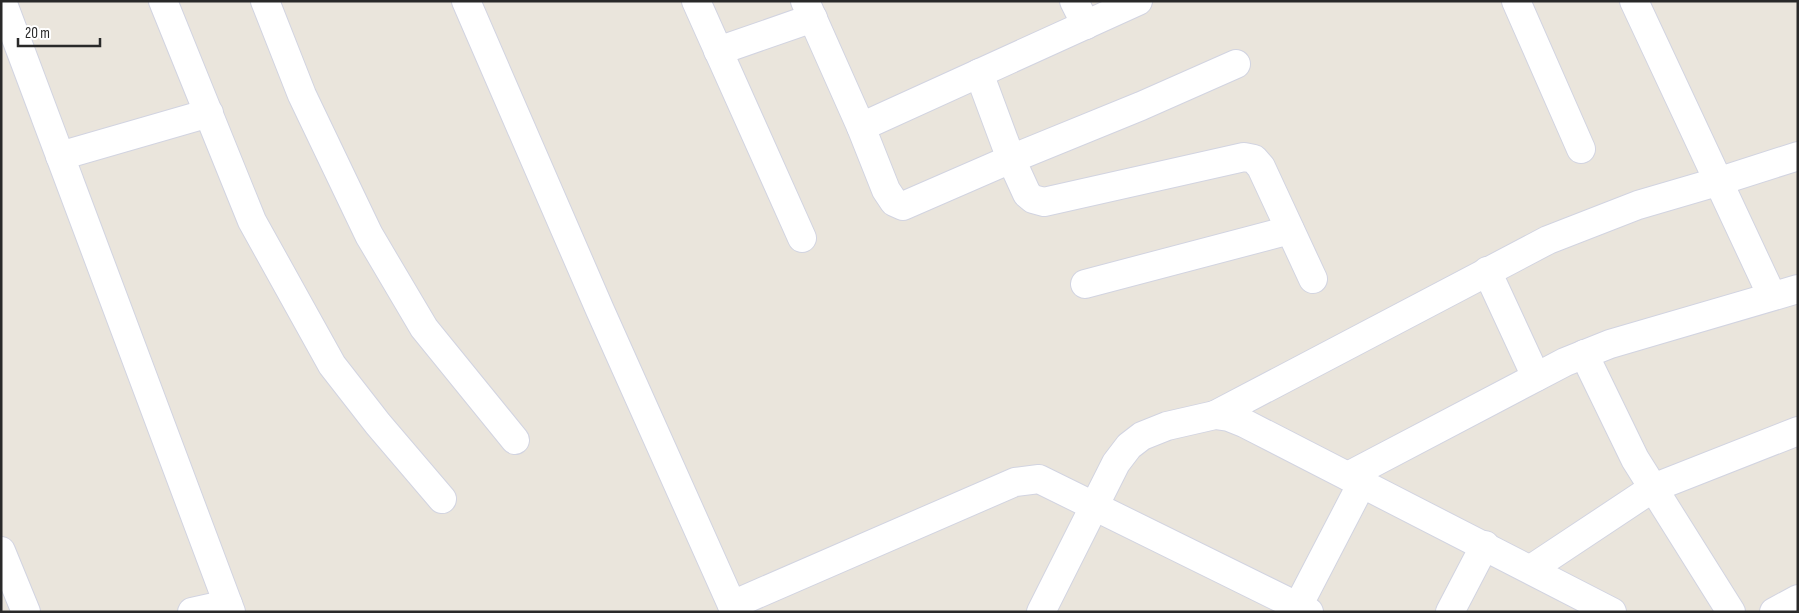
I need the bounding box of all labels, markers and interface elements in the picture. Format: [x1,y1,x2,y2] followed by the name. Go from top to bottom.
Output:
[18,15,100,47] scale bar
[25,24,50,43] text: 20 m

